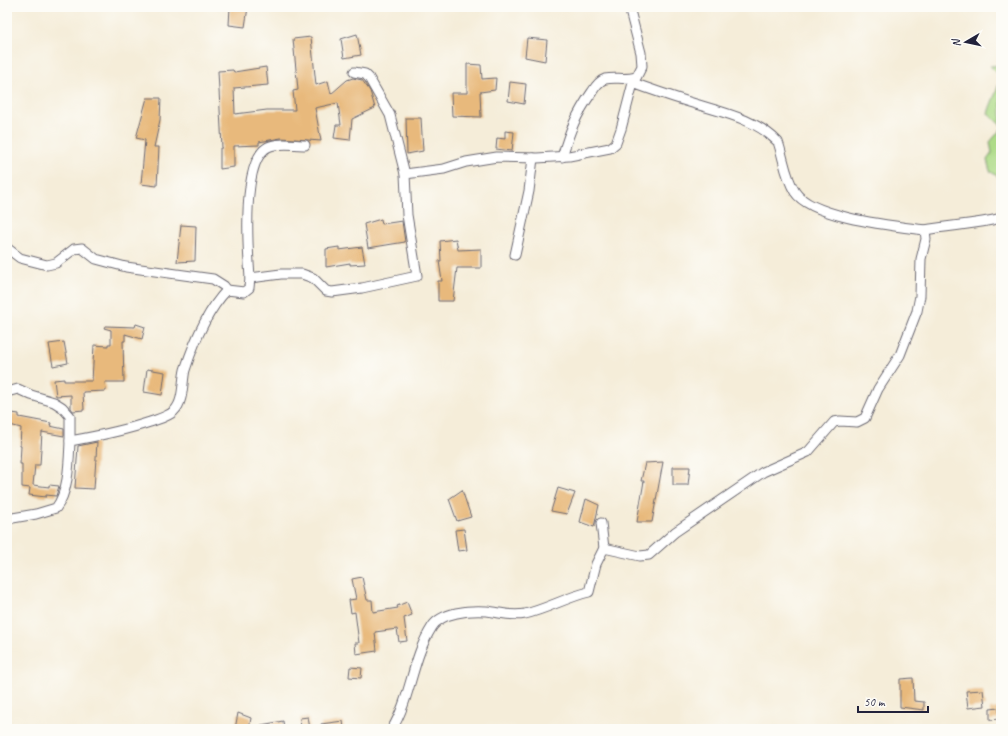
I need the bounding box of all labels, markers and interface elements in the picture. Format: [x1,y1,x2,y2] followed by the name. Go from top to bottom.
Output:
[946,22,986,62] north arrow
[948,37,964,48] text: N
[858,688,928,714] scale bar
[864,694,886,710] text: 50 m

